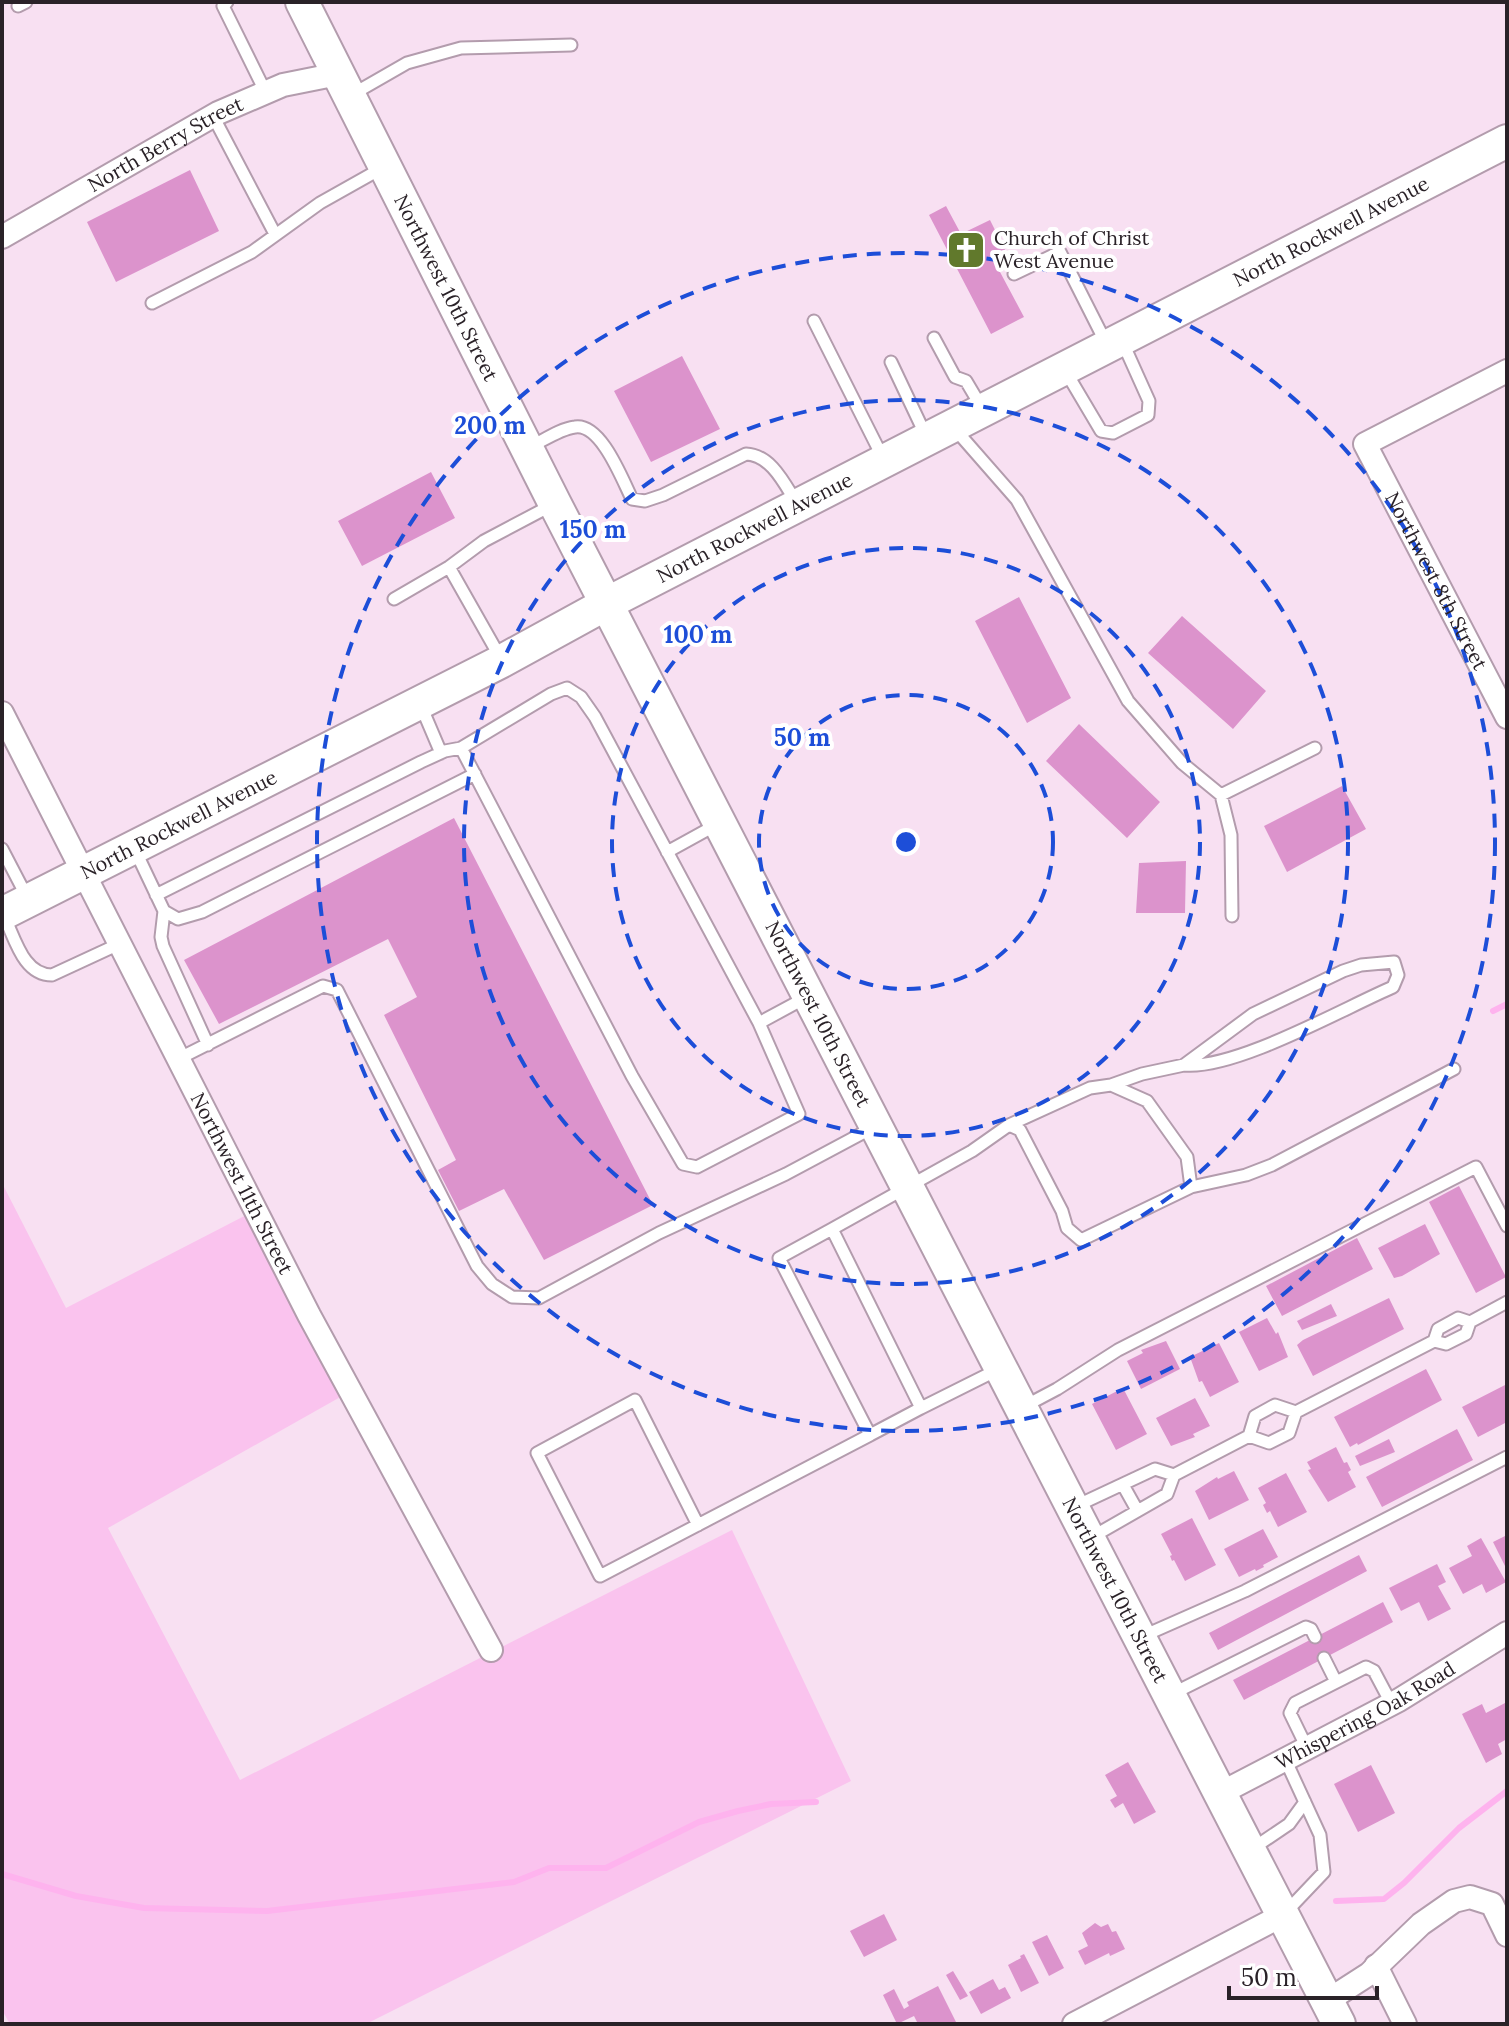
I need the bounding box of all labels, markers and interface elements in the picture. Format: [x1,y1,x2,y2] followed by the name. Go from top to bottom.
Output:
[83,91,247,197] street label: North Berry Street
[1229,170,1433,292] street label: North Rockwell Avenue
[389,190,504,385] street label: Northwest 10th Street
[994,225,1149,273] place label: Church of Christ West Avenue
[945,229,987,271] church icon: Church of Christ West Avenue
[454,410,526,441] text: 200 m
[652,466,857,588] street label: North Rockwell Avenue
[1380,487,1493,674] street label: Northwest 8th Street
[560,514,626,545] text: 150 m
[664,619,732,650] text: 100 m
[774,722,830,753] text: 50 m
[76,764,281,884] street label: North Rockwell Avenue
[892,828,920,856] centre of rings
[760,917,877,1111] street label: Northwest 10th Street
[186,1088,299,1278] street label: Northwest 11th Street
[1057,1493,1174,1687] street label: Northwest 10th Street
[1271,1655,1459,1774] street label: Whispering Oak Road
[1229,1950,1377,2000] scale bar
[1241,1962,1297,1993] text: 50 m

